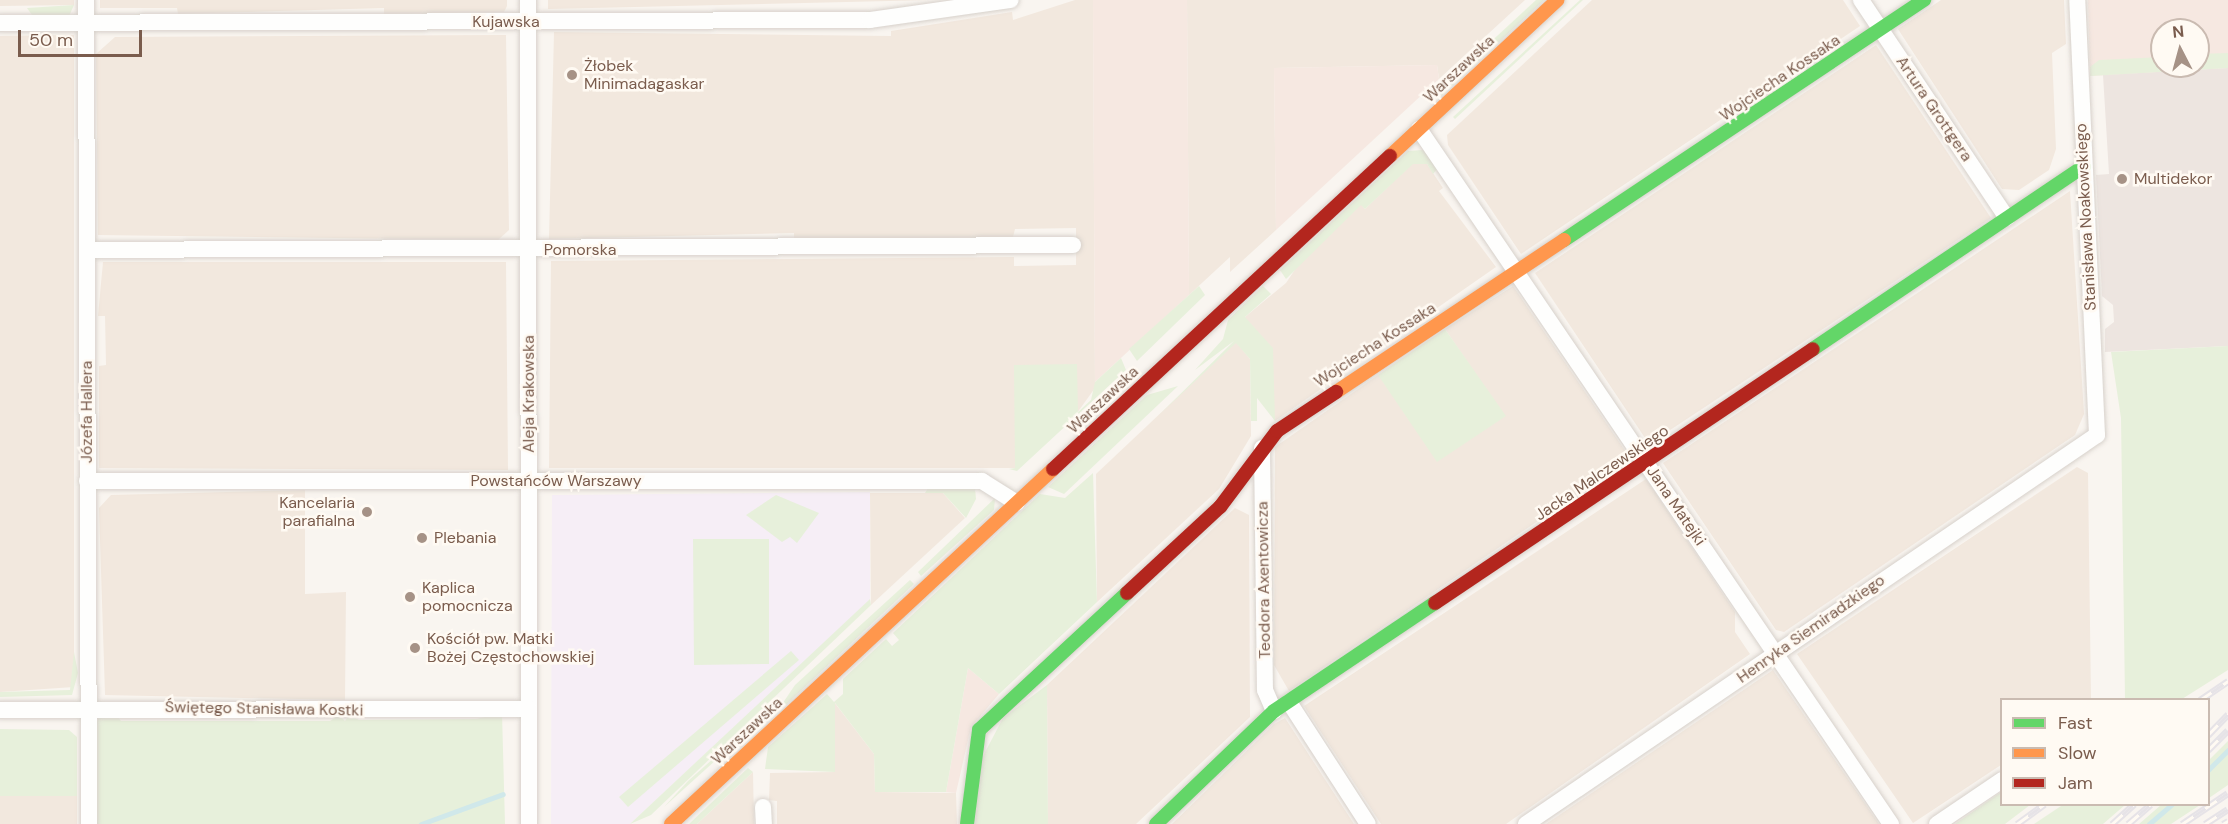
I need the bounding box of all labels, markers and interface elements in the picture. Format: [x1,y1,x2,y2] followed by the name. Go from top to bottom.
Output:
[472,12,540,32] street label: Kujawska
[21,18,146,56] scale bar
[2150,18,2210,78] north arrow
[2171,21,2185,43] text: N
[29,28,73,52] text: 50 m
[1419,31,1499,107] street label: Warszawska
[1716,31,1844,125] street label: Wojciecha Kossaka
[1892,53,1976,165] street label: Artura Grottgera
[584,56,704,94] place label: Żłobek Minimadagaskar
[565,68,579,82] marker: Żłobek Minimadagaskar
[2071,123,2101,311] street label: Stanisława Noakowskiego
[2134,169,2212,189] place label: Multidekor
[2115,172,2129,186] marker: Multidekor
[544,240,616,260] street label: Pomorska
[1311,298,1439,392] street label: Wojciecha Kossaka
[519,335,539,453] street label: Aleja Krakowska
[77,361,97,463] street label: Józefa Hallera
[1063,362,1143,438] street label: Warszawska
[1532,421,1672,525] street label: Jacka Malczewskiego
[1642,463,1710,549] street label: Jana Matejki
[470,471,642,491] street label: Powstańców Warszawy
[279,493,355,531] place label: Kancelaria parafialna
[1253,501,1275,659] street label: Teodora Axentowicza
[360,505,374,519] marker: Kancelaria parafialna
[434,528,496,548] place label: Plebania
[415,531,429,545] marker: Plebania
[1733,571,1889,687] street label: Henryka Siemiradzkiego
[422,578,513,616] place label: Kaplica pomocnicza
[403,590,417,604] marker: Kaplica pomocnicza
[427,629,594,667] place label: Kościół pw. Matki Bożej Częstochowskiej
[408,641,422,655] marker: Kościół pw. Matki Bożej Częstochowskiej
[707,693,787,769] street label: Warszawska
[165,698,363,720] street label: Świętego Stanisława Kostki
[2000,698,2210,806] legend
[2058,711,2093,735] text: Fast
[2058,741,2097,765] text: Slow
[2058,771,2093,795] text: Jam

